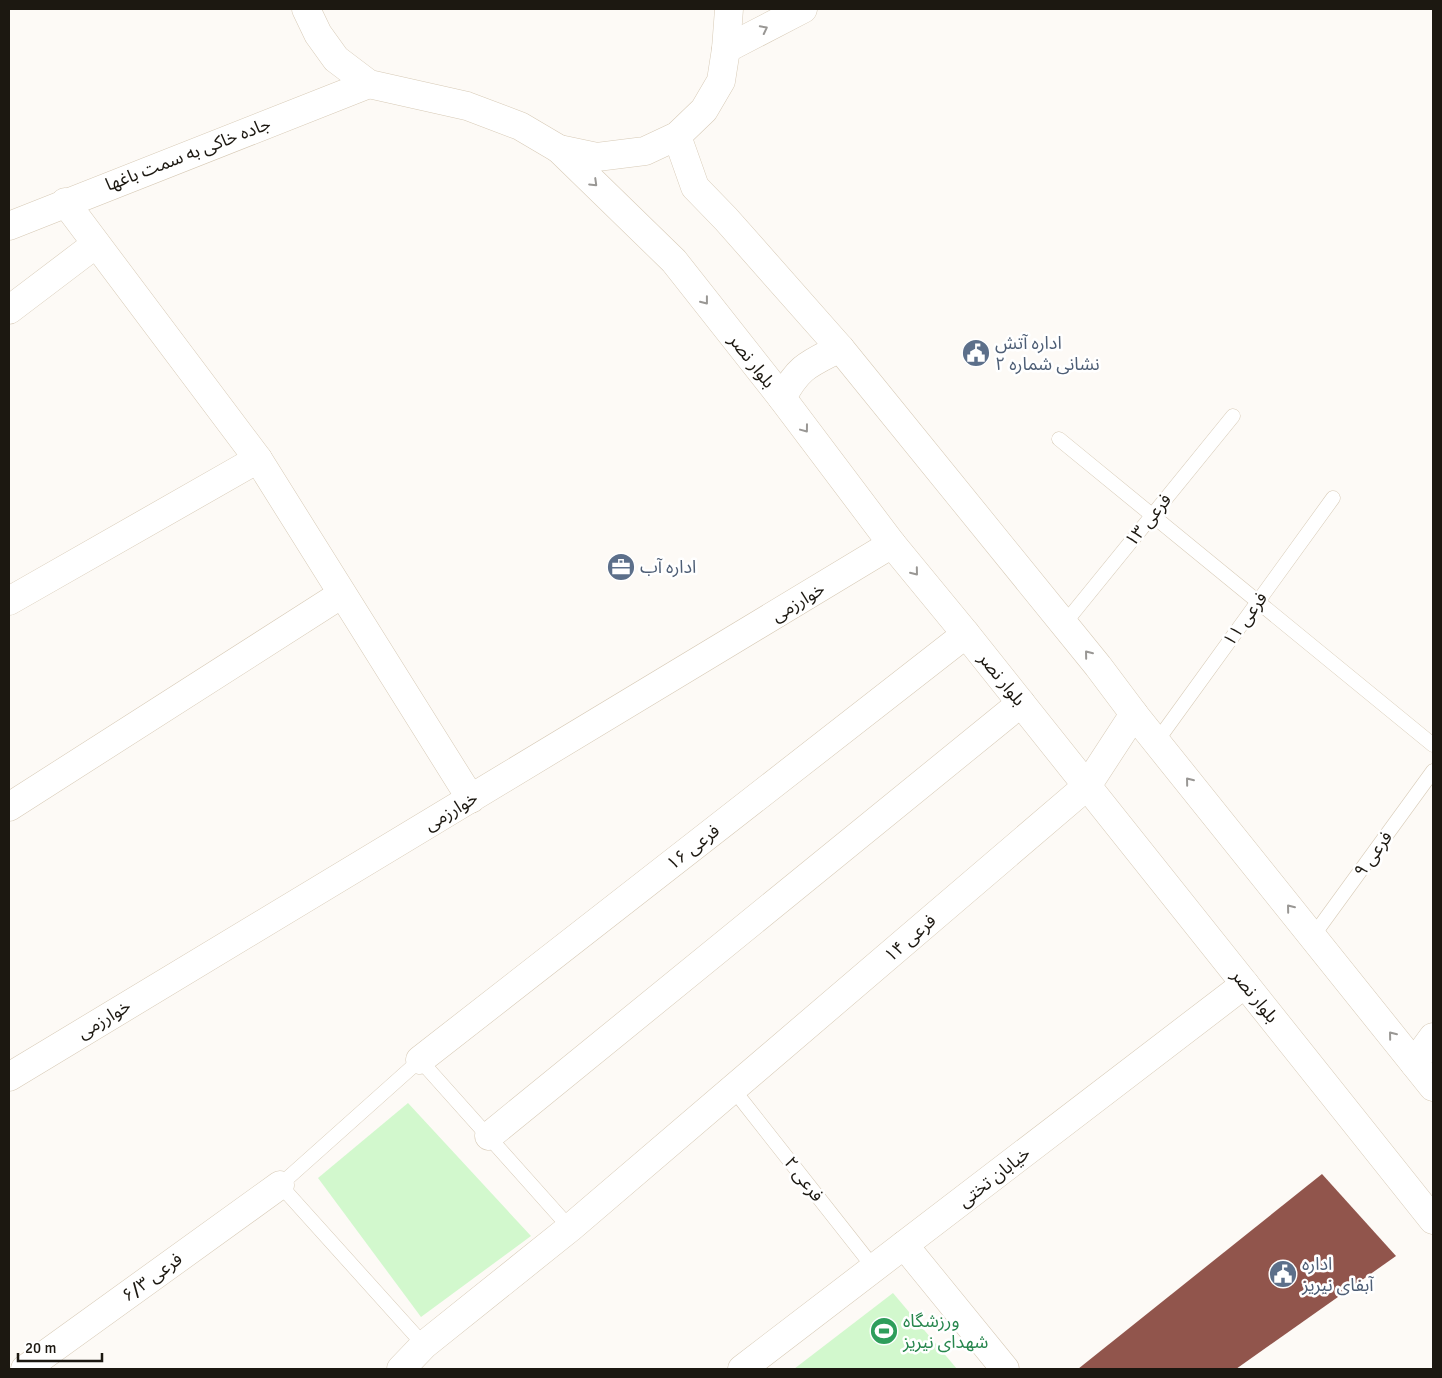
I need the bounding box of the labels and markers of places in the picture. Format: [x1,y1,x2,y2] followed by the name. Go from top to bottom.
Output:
[995,332,1100,375] place label: اداره آتش نشانی شماره ۲
[961,338,991,368] public building icon: اداره آتش نشانی شماره ۲
[606,552,636,582] office icon: اداره آب
[640,556,696,578] place label: اداره آب
[1301,1253,1374,1296] place label: اداره آبفای نیریز
[1268,1259,1298,1289] public building icon: اداره آبفای نیریز
[902,1310,988,1353] place label: ورزشگاه شهدای نیریز
[869,1316,899,1346] sports icon: ورزشگاه شهدای نیریز

